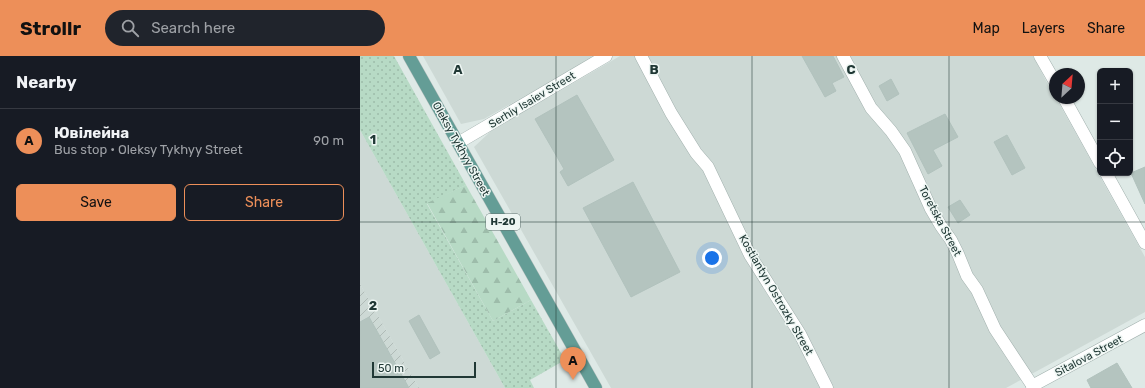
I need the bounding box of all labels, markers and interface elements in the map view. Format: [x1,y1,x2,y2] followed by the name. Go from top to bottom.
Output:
[105,10,385,46] search box
[20,17,81,40] text: Strollr
[119,17,141,39] icon: search
[151,19,235,37] text: Search here
[973,20,1000,37] text: Map
[1022,20,1065,37] text: Layers
[1087,20,1125,37] text: Share
[453,62,463,77] text: A
[649,62,659,77] text: B
[846,62,856,77] text: C
[1049,68,1085,104] north arrow
[1097,68,1133,176] map controls
[1097,68,1133,104] button: +
[486,69,578,131] street label: Serhiy Isaiev Street
[16,72,77,92] text: Nearby
[430,100,493,199] street label: Oleksy Tykhyy Street
[1097,104,1133,140] button: −
[54,124,129,142] text: Ювілейна
[370,132,376,147] text: 1
[24,133,34,148] text: A
[313,133,344,148] text: 90 m
[1097,140,1133,176] button: locate
[54,142,243,157] text: Bus stop · Oleksy Tykhyy Street
[16,184,176,221] button: Save
[184,184,344,221] button: Share
[916,184,964,259] street label: Toretska Street
[486,214,520,230] road number: Н-20
[736,233,816,358] street label: Kostiantyn Ostrozky Street
[702,248,722,268] your location
[369,298,377,313] text: 2
[1053,332,1126,379] street label: Sitalova Street
[560,347,586,380] pin: A
[372,360,476,379] scale bar
[378,362,404,375] text: 50 m

